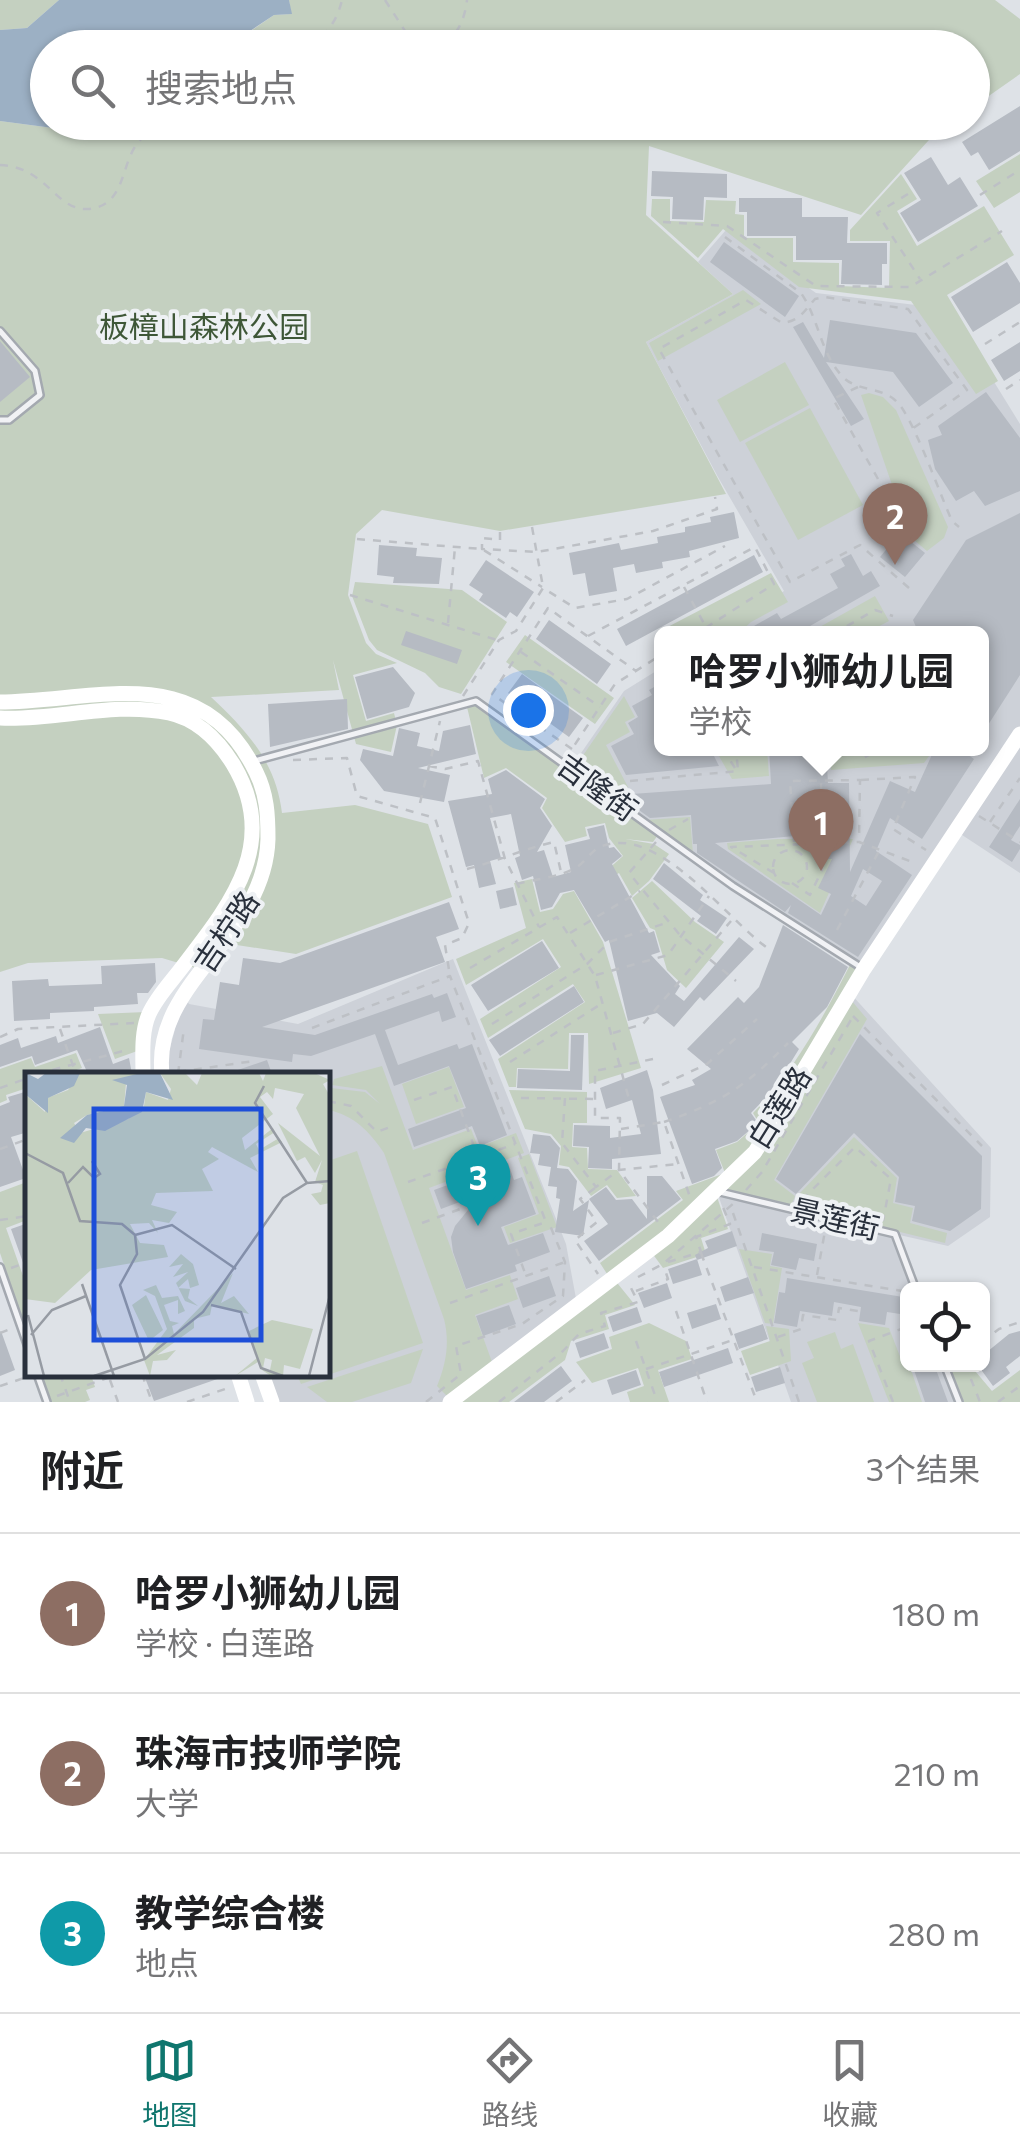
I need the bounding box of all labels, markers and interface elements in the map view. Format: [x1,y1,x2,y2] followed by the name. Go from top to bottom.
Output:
[30,30,990,140] search box
[65,58,120,113] icon: search
[145,63,297,110] text: 搜索地点
[99,307,309,344] park label: 板樟山森林公园
[862,482,928,565] pin: 2
[654,626,989,756] popup
[688,646,955,693] text: 哈罗小狮幼儿园
[503,685,554,736] your location
[688,700,753,740] text: 学校
[551,745,646,827] street label: 吉隆街
[788,788,854,871] pin: 1
[184,883,265,978] street label: 吉柠路
[738,1059,817,1155] street label: 白莲路
[25,1072,330,1377] inset map
[446,1144,510,1226] pin: 3
[788,1189,884,1246] street label: 景莲街
[900,1282,990,1372] map controls
[900,1282,990,1372] button: locate
[40,1443,124,1495] text: 附近
[866,1448,980,1488] text: 3个结果
[135,1568,401,1615] text: 哈罗小狮幼儿园
[65,1593,80,1633] text: 1
[892,1593,980,1633] text: 180 m
[135,1622,315,1662] text: 学校 · 白莲路
[135,1728,401,1775] text: 珠海市技师学院
[63,1753,82,1793] text: 2
[894,1753,980,1793] text: 210 m
[135,1782,199,1822] text: 大学
[135,1888,325,1935] text: 教学综合楼
[63,1913,82,1953] text: 3
[888,1913,980,1953] text: 280 m
[135,1942,199,1982] text: 地点
[142,2033,198,2133] tab: 地图
[482,2033,538,2133] tab: 路线
[822,2033,878,2133] tab: 收藏

